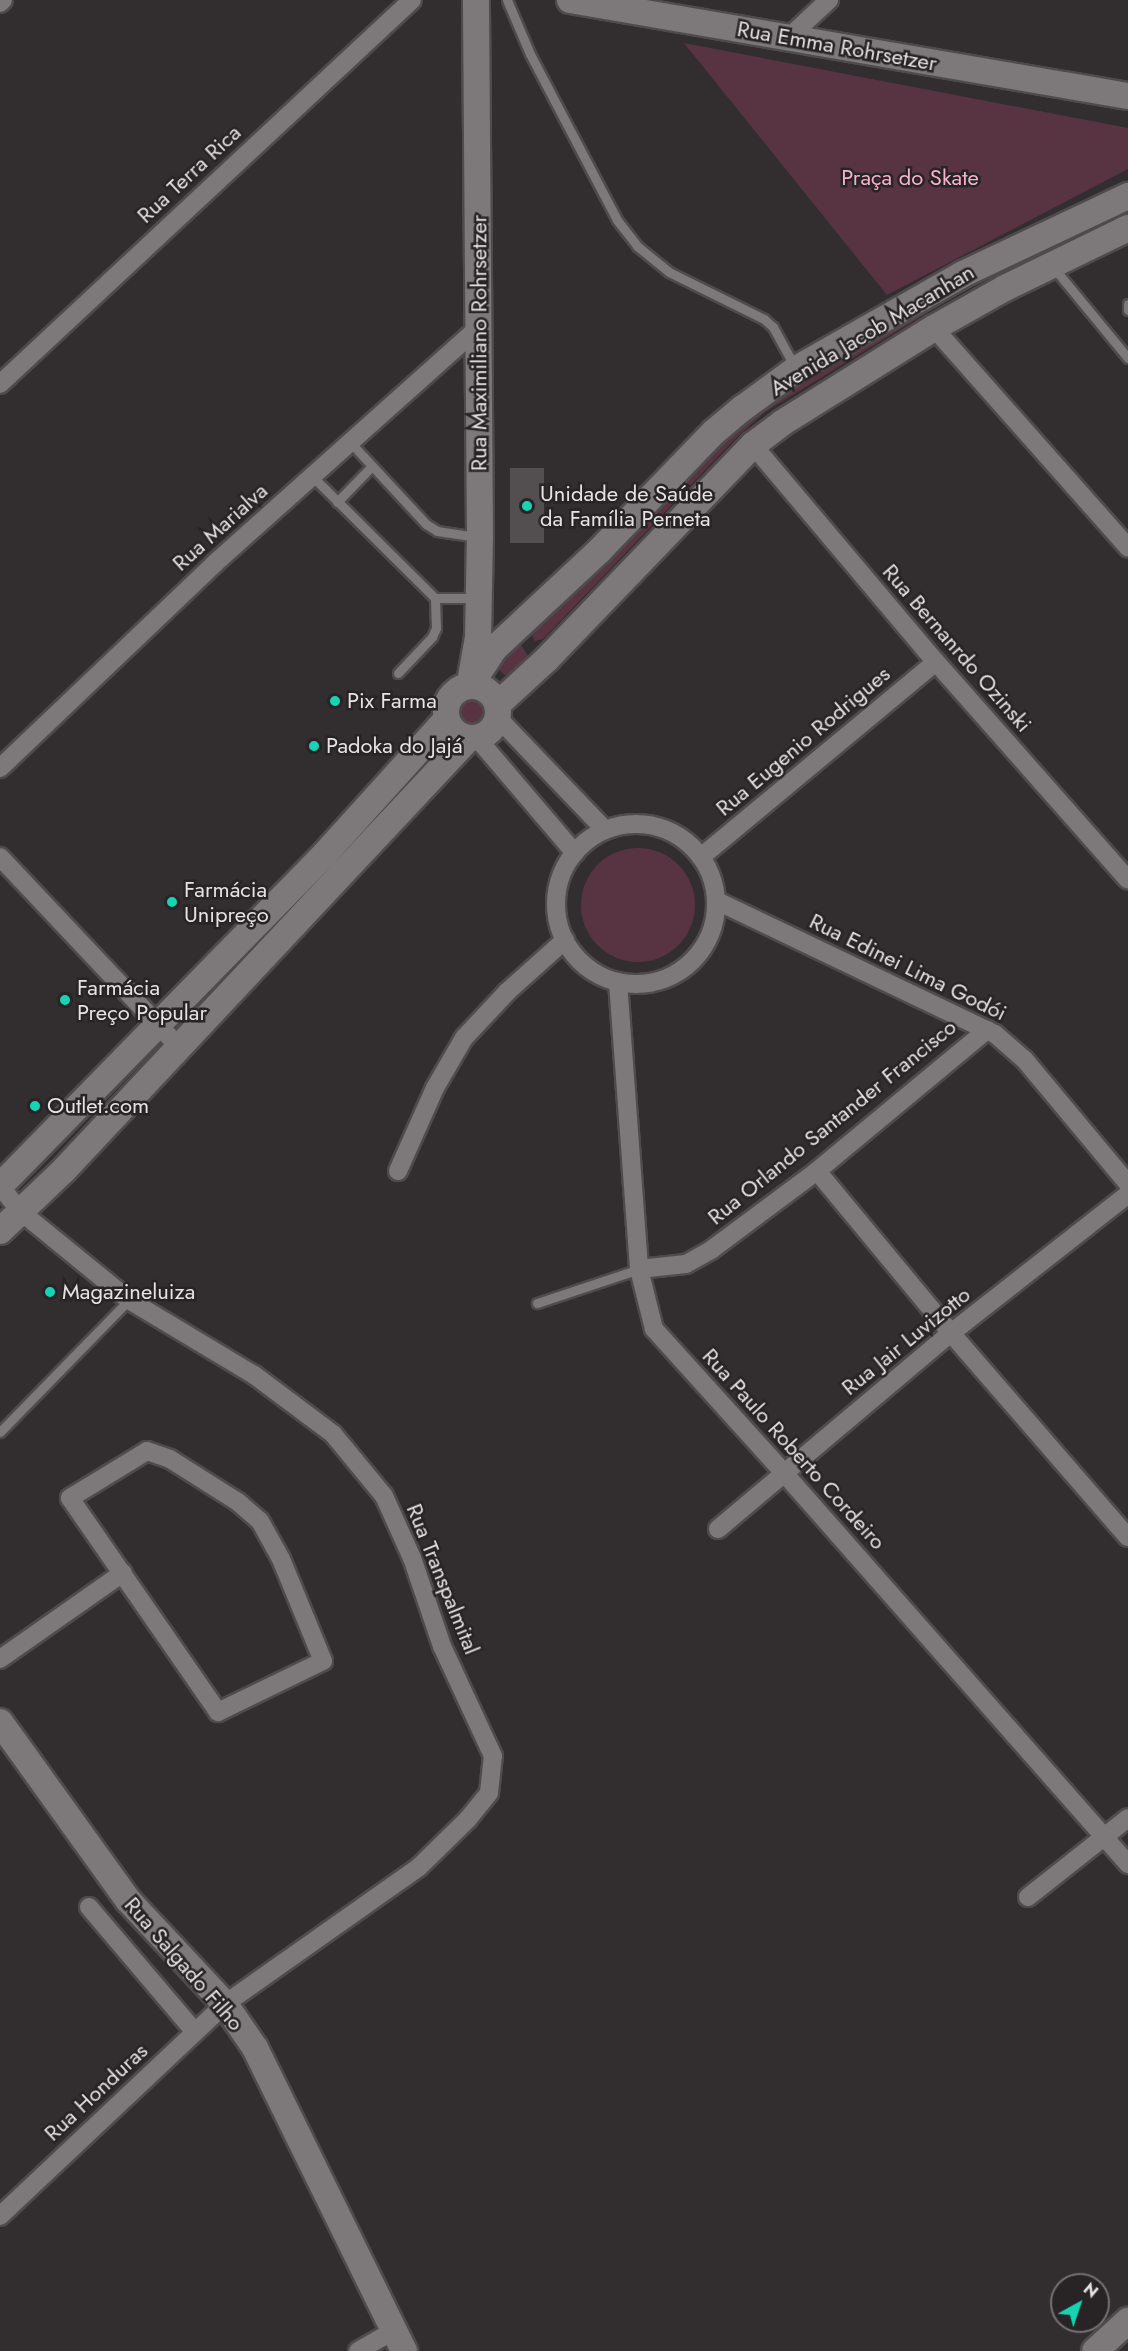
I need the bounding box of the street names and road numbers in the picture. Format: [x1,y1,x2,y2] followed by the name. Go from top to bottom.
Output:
[735,15,939,77] street label: Rua Emma Rohrsetzer
[132,119,246,229] street label: Rua Terra Rica
[466,215,492,471] street label: Rua Maximiliano Rohrsetzer
[765,259,979,401] street label: Avenida Jacob Macanhan
[167,478,273,576] street label: Rua Marialva
[877,559,1037,737] street label: Rua Bernanrdo Ozinski
[711,661,895,821] street label: Rua Eugenio Rodrigues
[805,908,1011,1026] street label: Rua Edinei Lima Godói
[703,1014,961,1230] street label: Rua Orlando Santander Francisco
[836,1281,976,1401] street label: Rua Jair Luvizotto
[697,1343,891,1555] street label: Rua Paulo Roberto Cordeiro
[401,1500,485,1658] street label: Rua Transpalmital
[119,1892,249,2036] street label: Rua Salgado Filho
[39,2038,153,2146] street label: Rua Honduras

